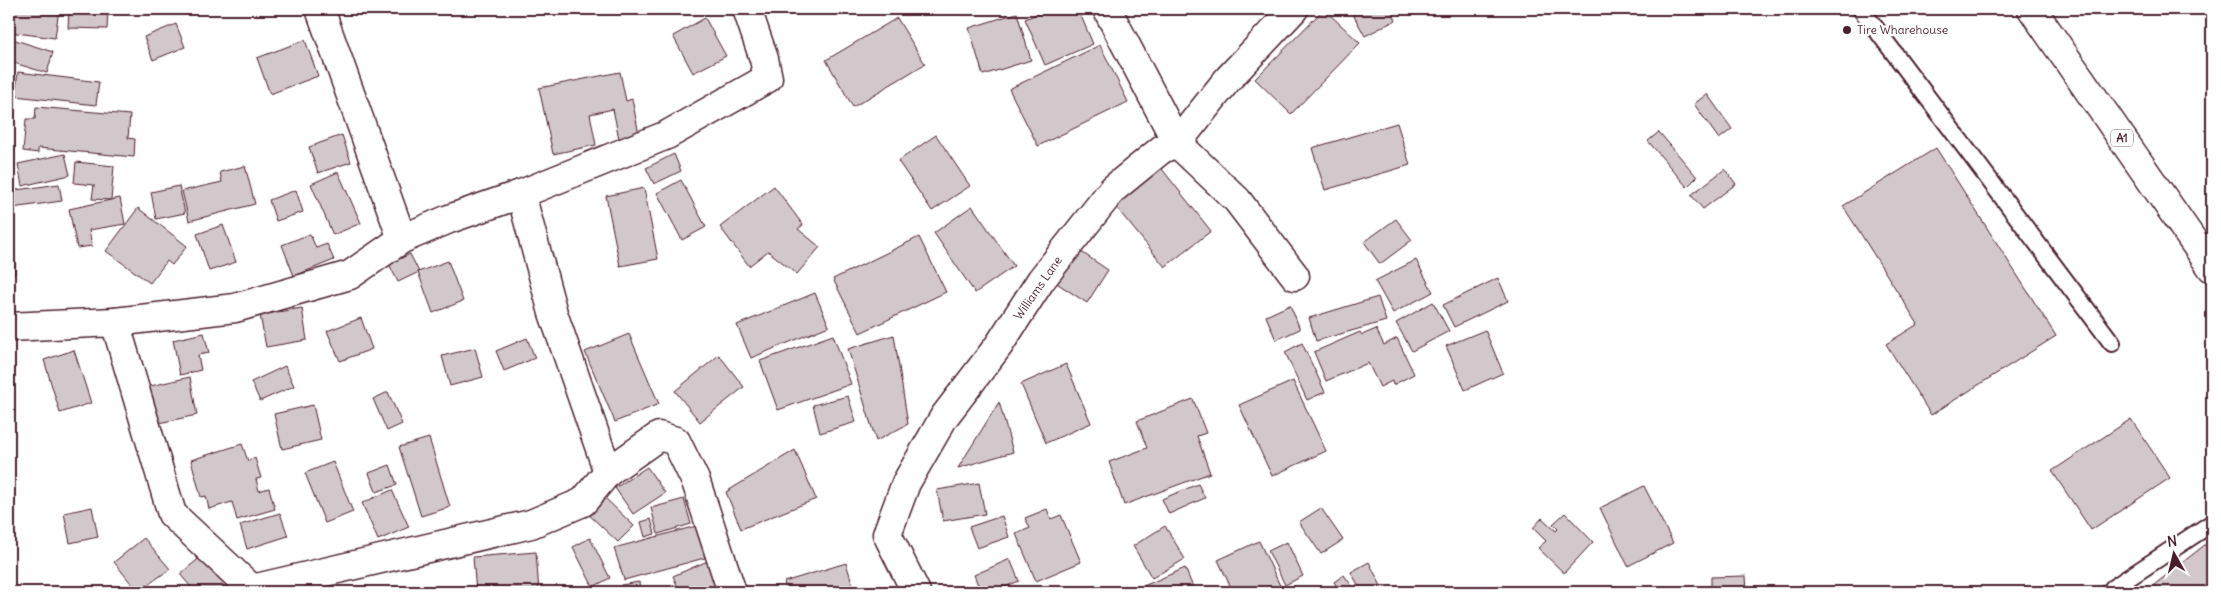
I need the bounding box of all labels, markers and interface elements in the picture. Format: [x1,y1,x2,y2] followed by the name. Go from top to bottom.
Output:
[1857,22,1948,37] place label: Tire Wharehouse
[1841,24,1853,36] marker: Tire Wharehouse
[2111,130,2133,146] road number: A1
[1010,253,1065,322] street label: Williams Lane
[2148,528,2198,578] north arrow
[2166,532,2178,551] text: N

